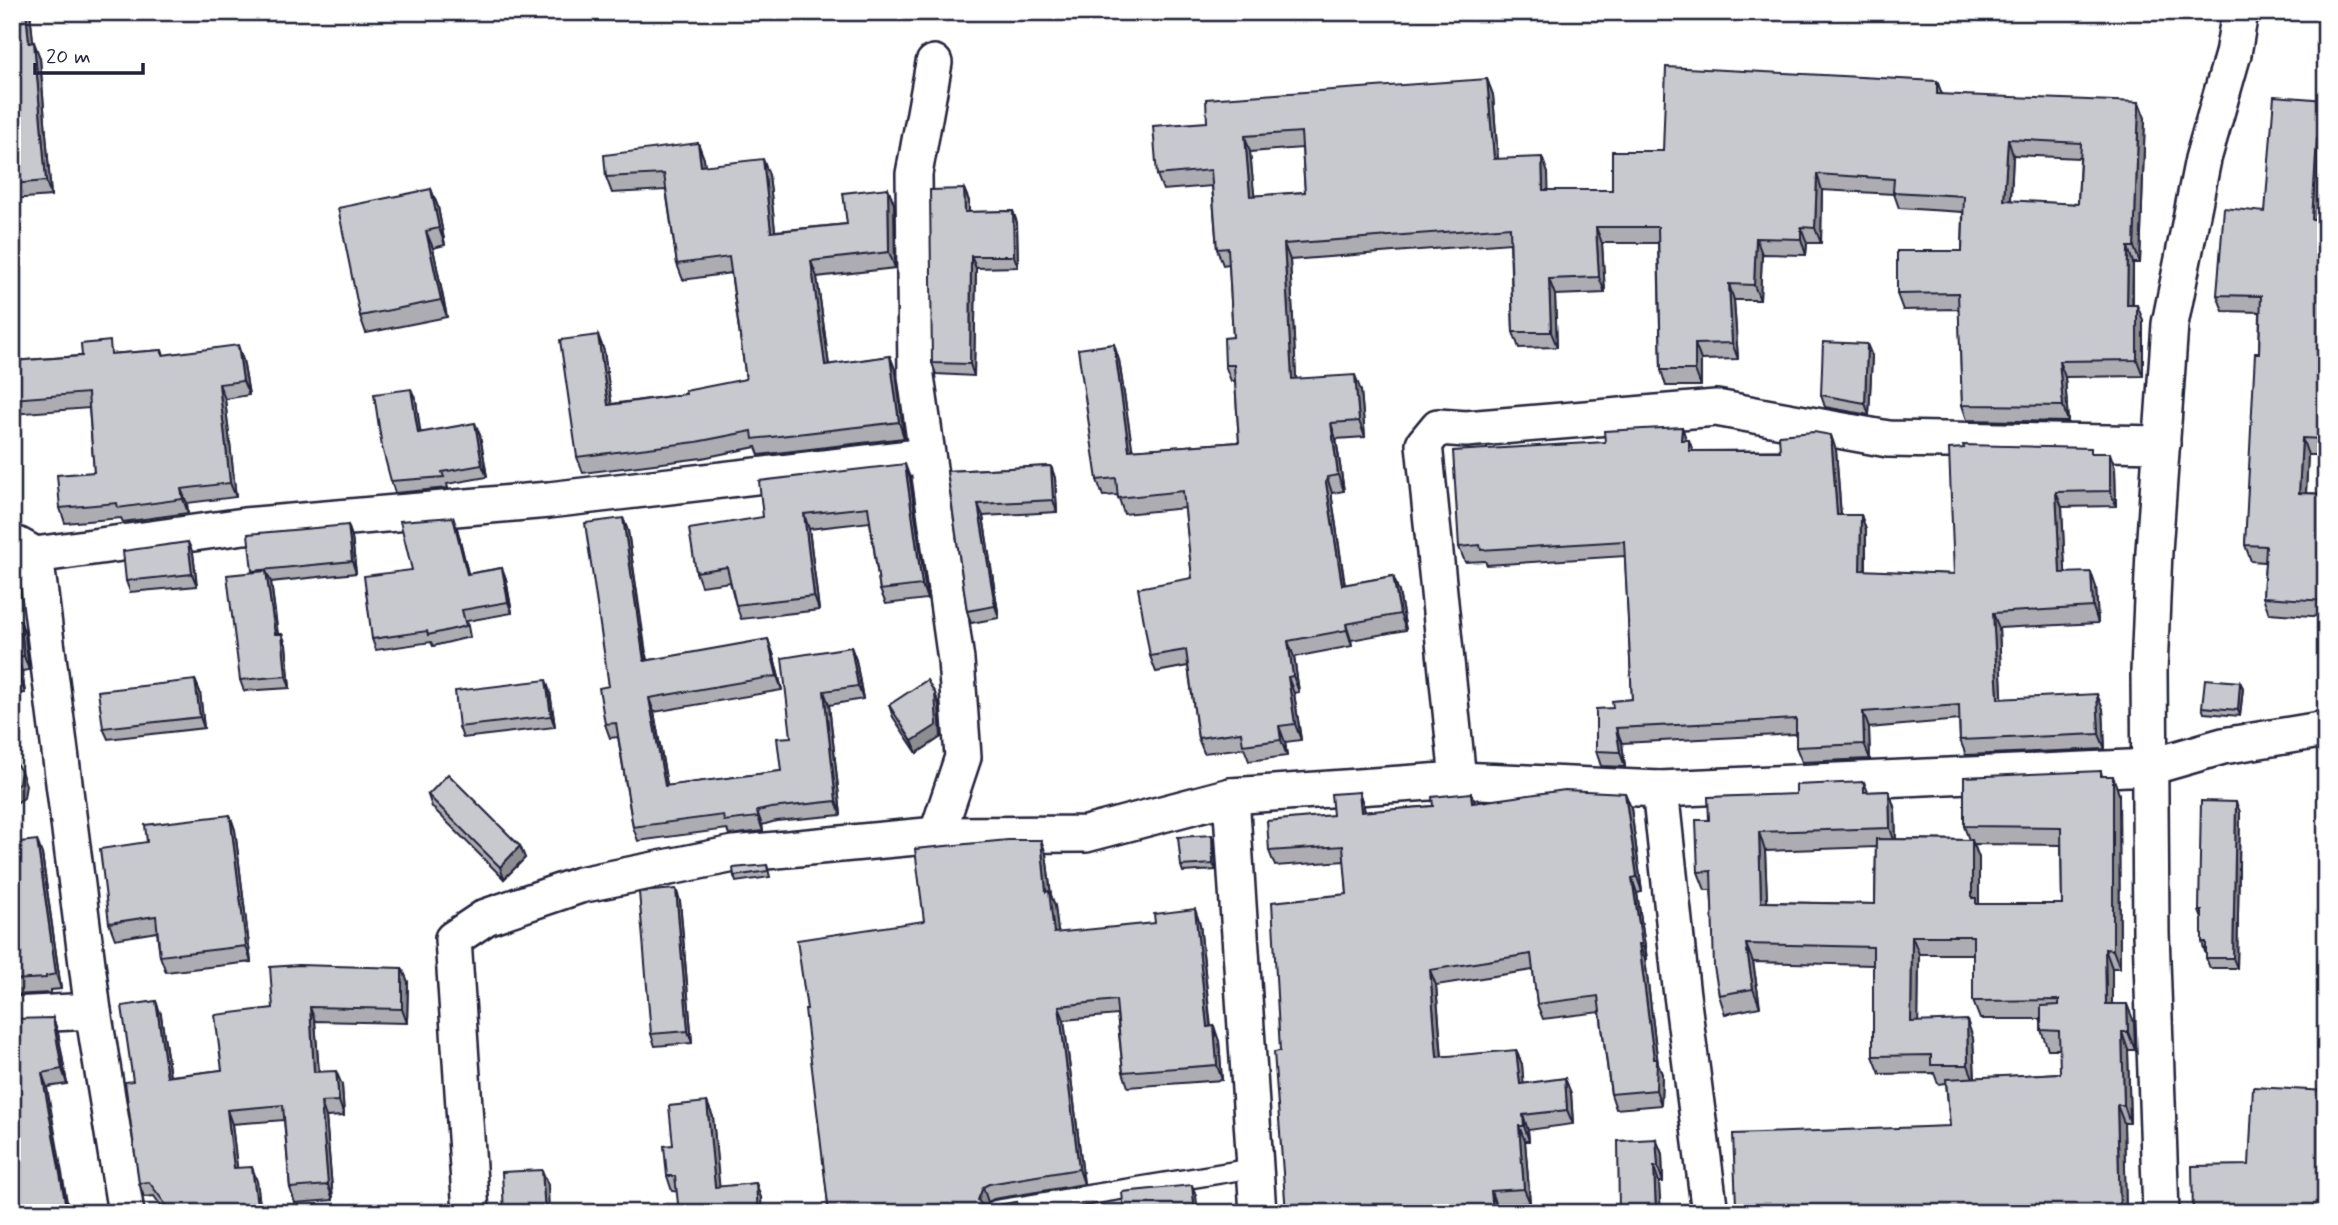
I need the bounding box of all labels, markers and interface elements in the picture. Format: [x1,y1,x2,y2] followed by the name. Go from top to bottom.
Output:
[35,32,144,76] scale bar
[46,43,91,71] text: 20 m

